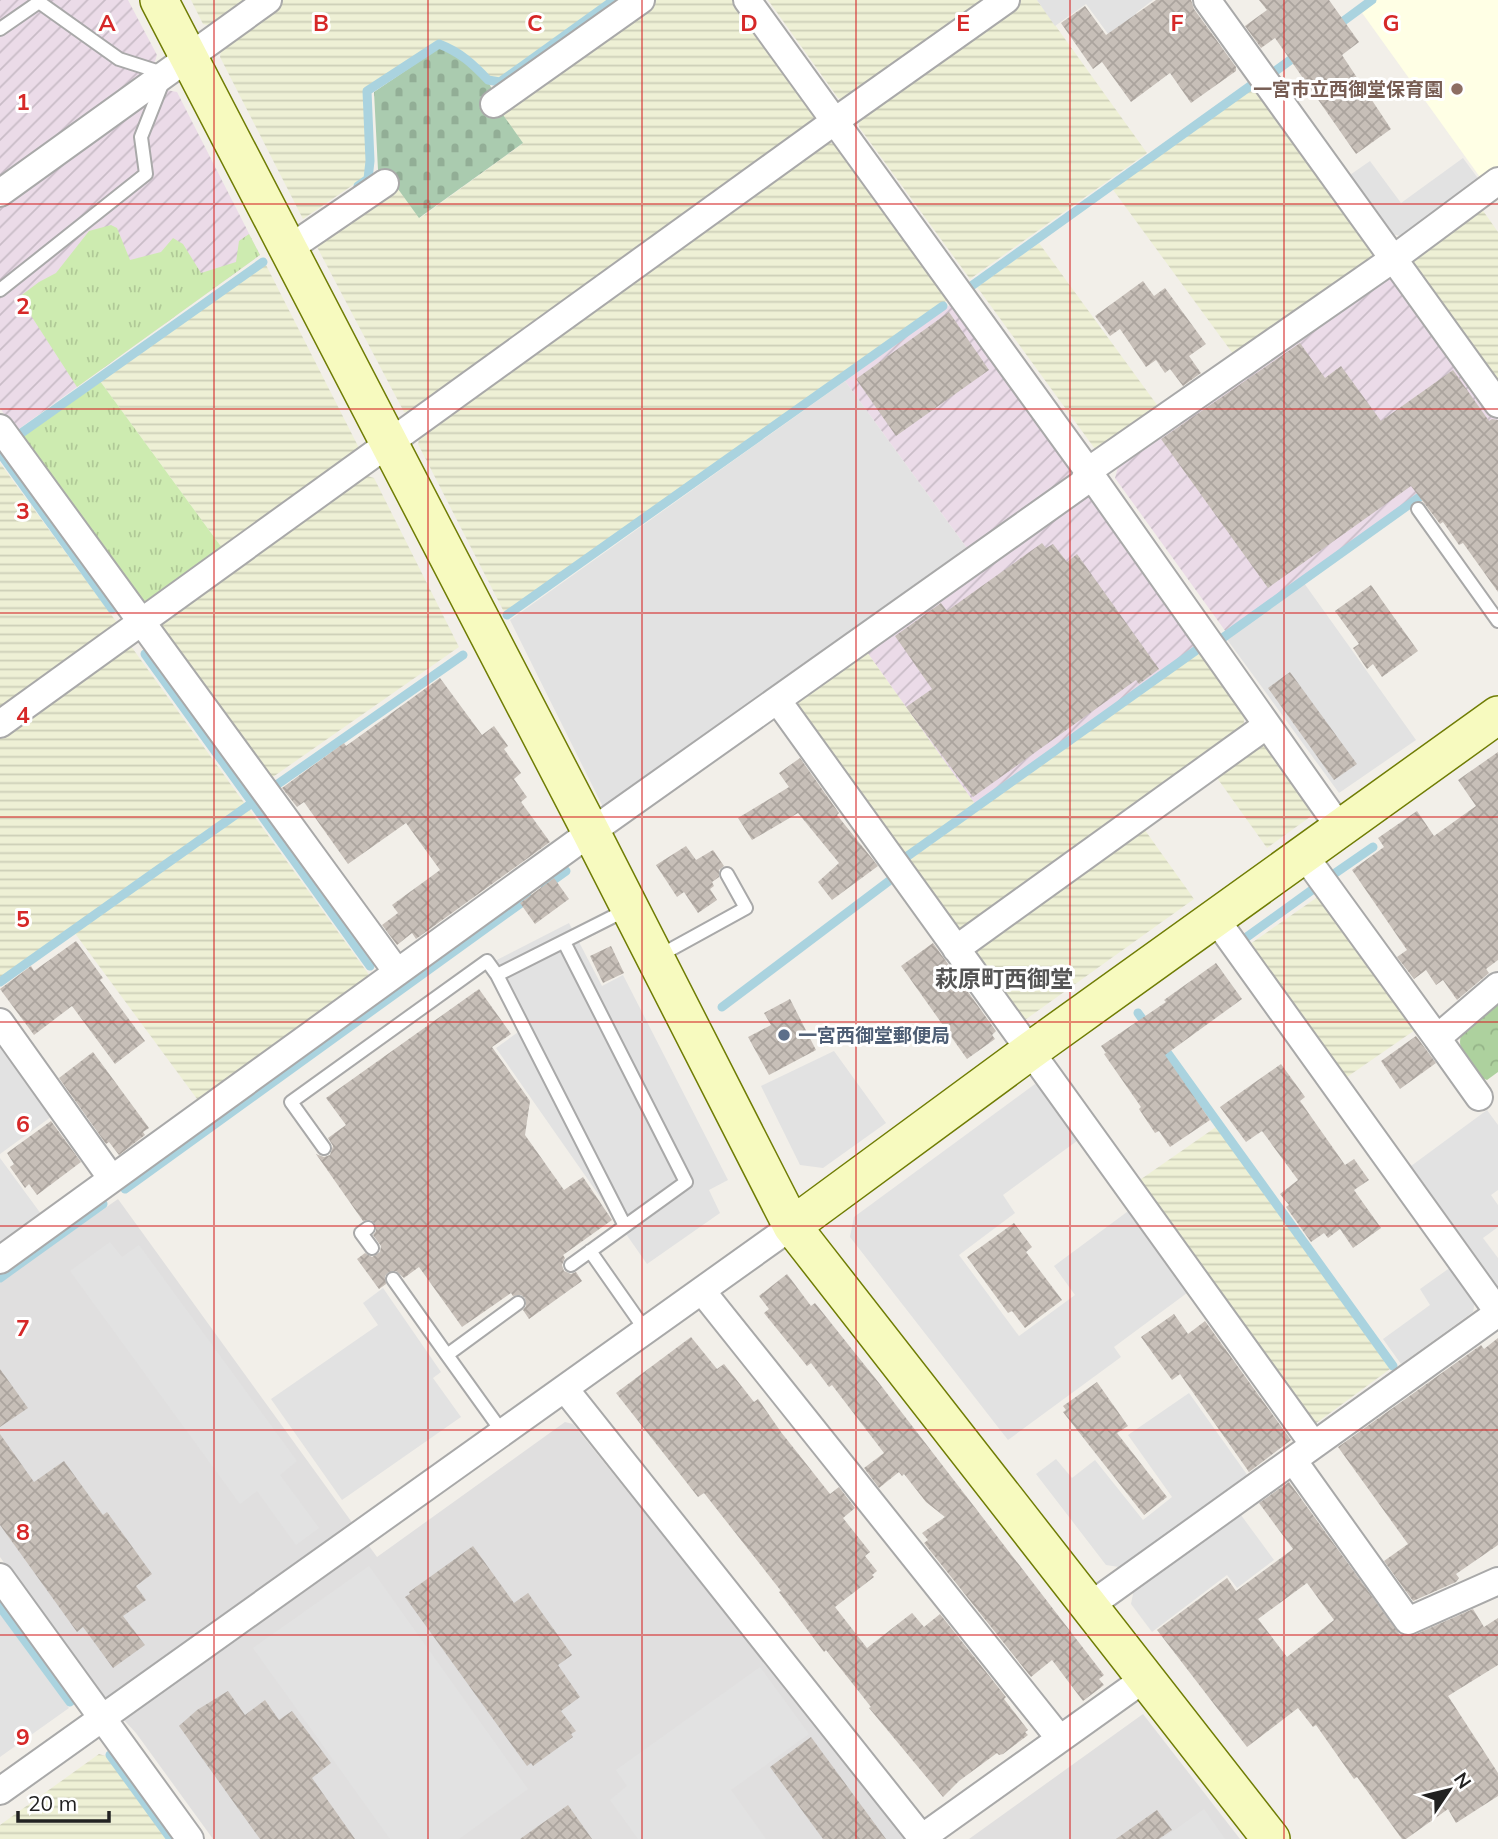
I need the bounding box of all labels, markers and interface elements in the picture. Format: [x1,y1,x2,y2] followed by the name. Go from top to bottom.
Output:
[98,8,116,37] text: A
[313,8,329,37] text: B
[527,8,543,37] text: C
[740,8,758,37] text: D
[956,8,970,37] text: E
[1170,8,1184,37] text: F
[1382,8,1400,37] text: G
[1253,77,1443,101] place label: 一宮市立西御堂保育園
[1449,81,1465,97] marker: 一宮市立西御堂保育園
[16,87,30,116] text: 1
[16,291,30,320] text: 2
[16,496,30,525] text: 3
[16,700,30,729] text: 4
[16,904,30,933] text: 5
[935,964,1073,993] district label: 萩原町西御堂
[798,1023,950,1047] place label: 一宮西御堂郵便局
[776,1027,792,1043] marker: 一宮西御堂郵便局
[16,1109,30,1138] text: 6
[16,1313,30,1342] text: 7
[16,1517,30,1546] text: 8
[16,1722,30,1751] text: 9
[1414,1755,1484,1825] north arrow
[1449,1767,1477,1793] text: N
[18,1780,108,1824] scale bar
[28,1790,77,1816] text: 20 m

